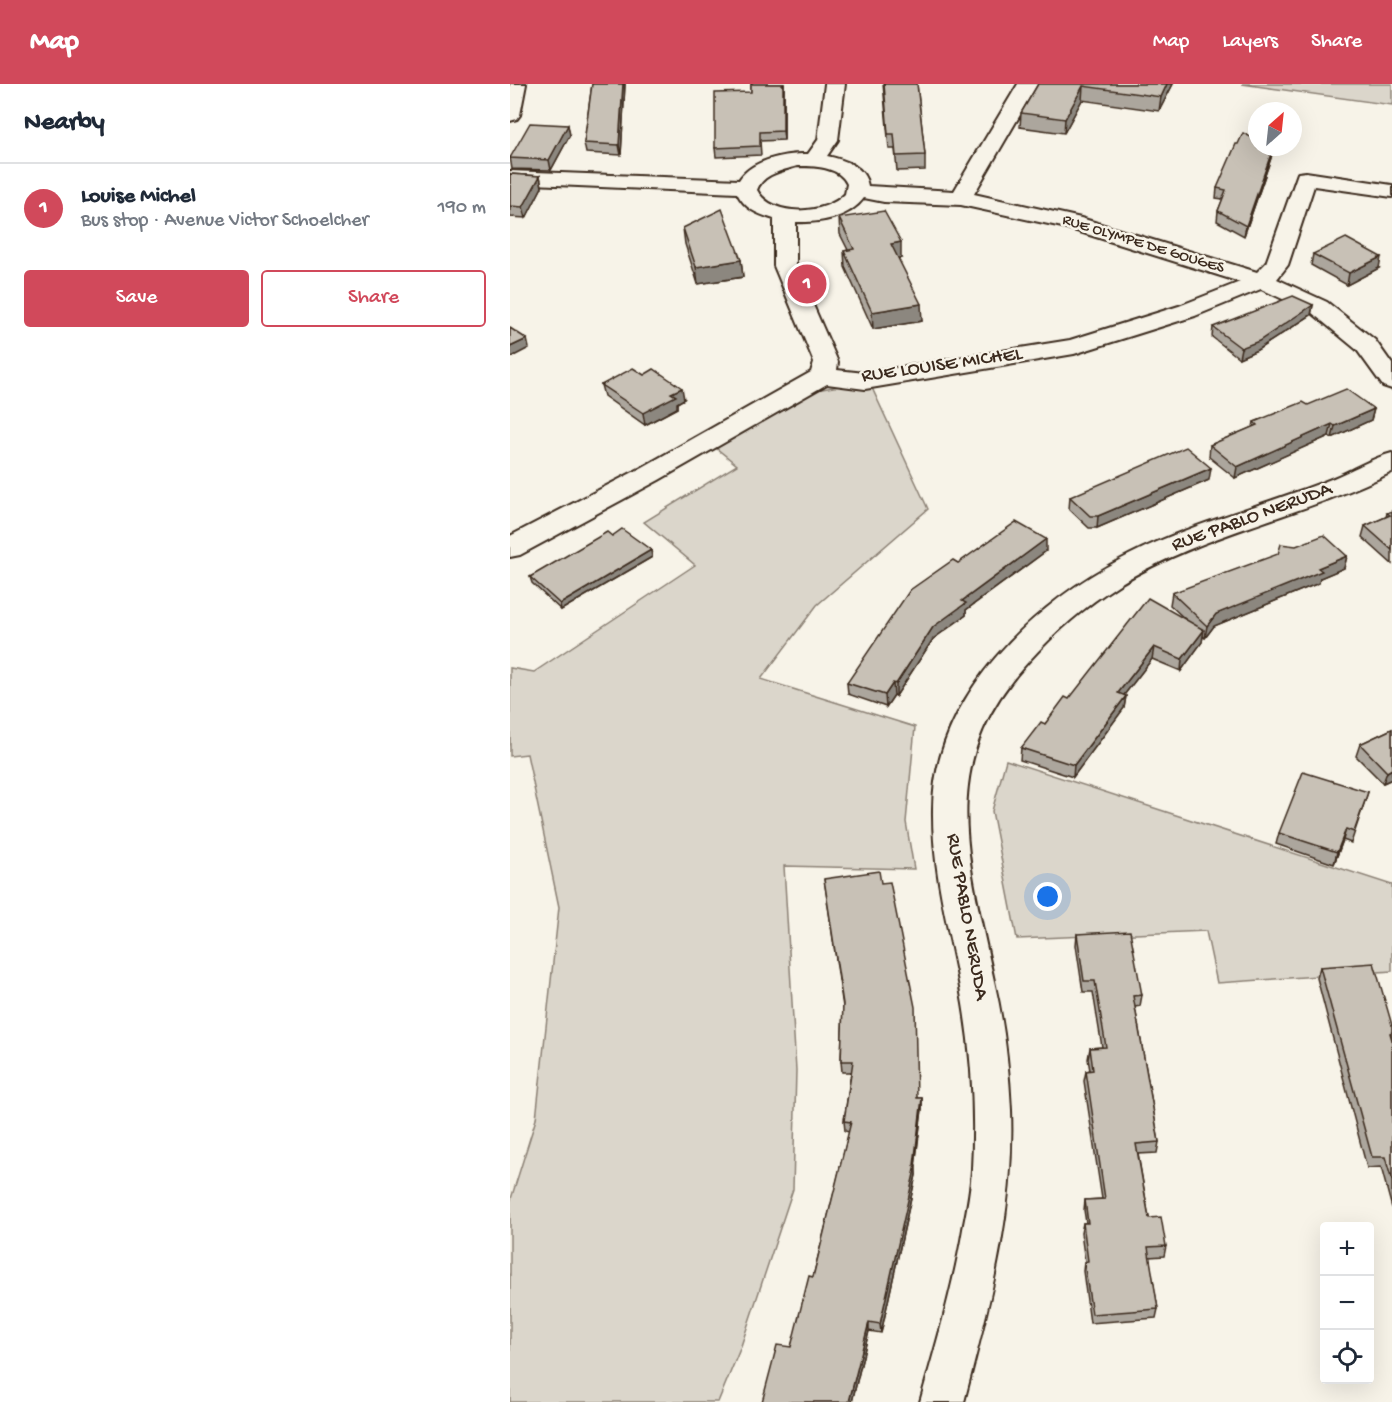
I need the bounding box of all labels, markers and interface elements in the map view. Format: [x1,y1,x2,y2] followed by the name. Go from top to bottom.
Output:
[30,26,79,59] text: Map
[1153,30,1189,55] text: Map
[1222,30,1278,55] text: Layers
[1311,30,1362,55] text: Share
[1248,102,1302,156] north arrow
[24,108,105,139] text: Nearby
[81,184,196,210] text: Louise Michel
[39,197,48,220] text: 1
[438,197,486,220] text: 190 m
[81,210,369,233] text: Bus stop · Avenue Victor Schoelcher
[1060,211,1227,279] street label: RUE OLYMPE DE GOUGES
[788,262,826,306] pin: 1
[24,270,249,327] button: Save
[261,270,486,327] button: Share
[860,343,1025,389] street label: RUE LOUISE MICHEL
[1169,478,1336,558] street label: RUE PABLO NERUDA
[940,832,992,1003] street label: RUE PABLO NERUDA
[1033,882,1062,911] your location
[1320,1222,1374,1384] map controls
[1320,1222,1374,1276] button: +
[1320,1276,1374,1330] button: −
[1320,1330,1374,1384] button: locate

